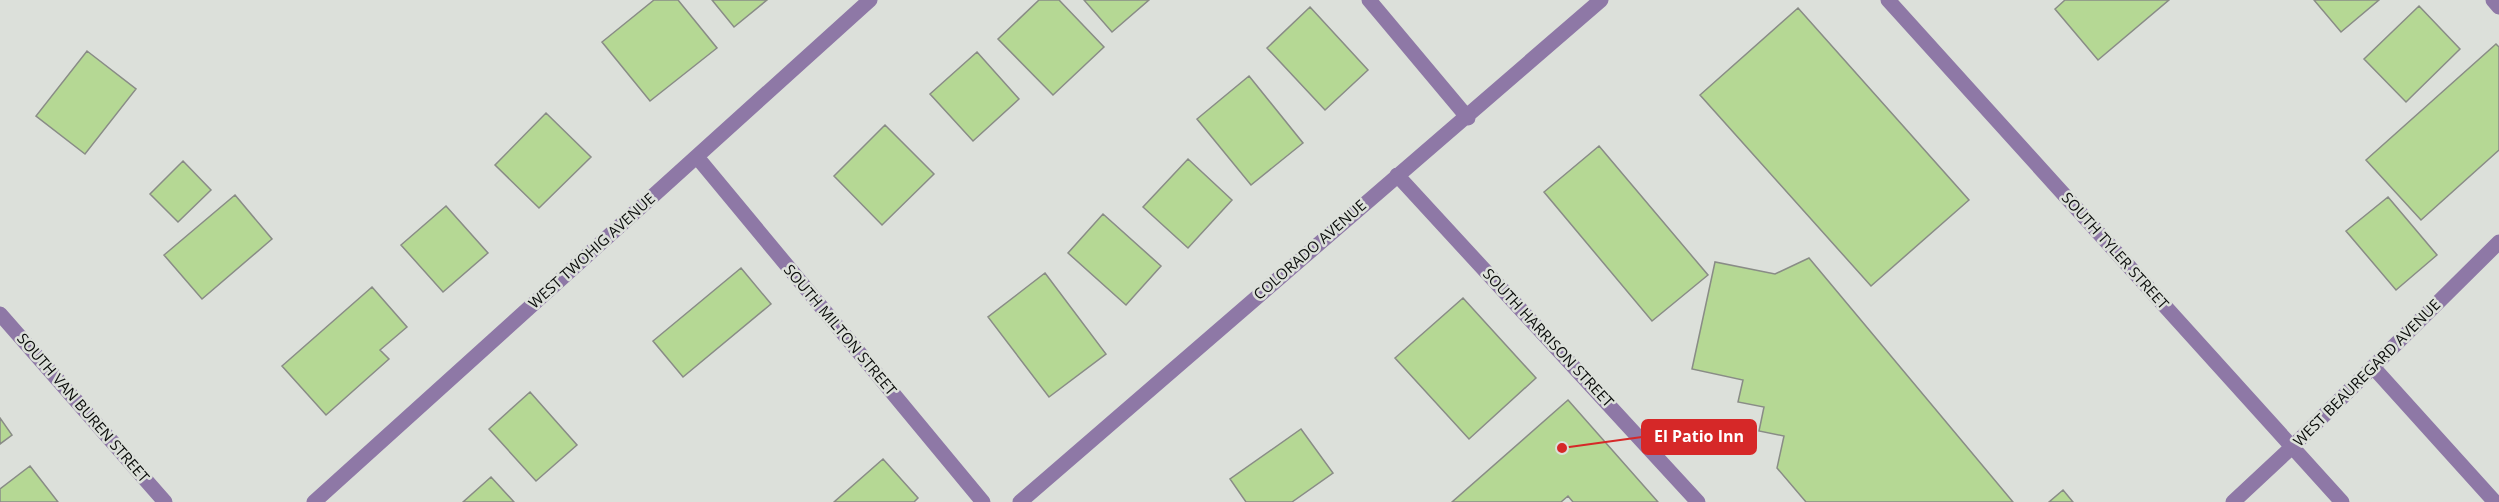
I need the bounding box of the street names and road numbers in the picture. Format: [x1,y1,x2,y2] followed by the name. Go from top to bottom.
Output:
[524,188,659,312] street label: WEST TWOHIG AVENUE
[2058,188,2174,314] street label: SOUTH TYLER STREET
[1249,195,1370,304] street label: COLORADO AVENUE
[780,260,902,400] street label: SOUTH MILTON STREET
[1479,264,1619,412] street label: SOUTH HARRISON STREET
[2288,294,2444,450] street label: WEST BEAUREGARD AVENUE
[13,328,155,487] street label: SOUTH VAN BUREN STREET

